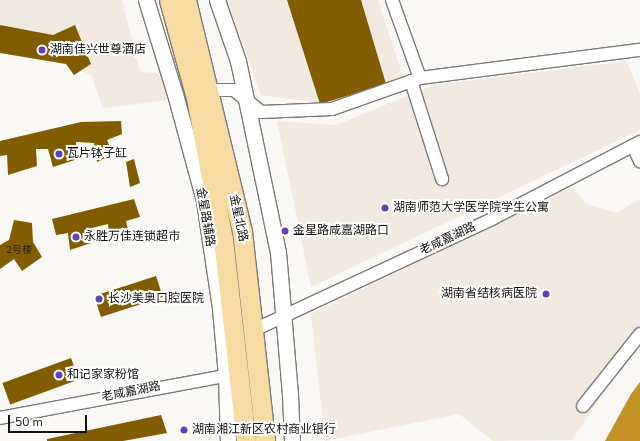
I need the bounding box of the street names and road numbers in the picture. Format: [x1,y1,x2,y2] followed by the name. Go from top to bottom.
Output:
[193,186,217,248] street label: 金星路辅路
[226,193,250,243] street label: 金星北路
[418,220,478,258] street label: 老咸嘉湖路
[100,379,162,405] street label: 老咸嘉湖路

